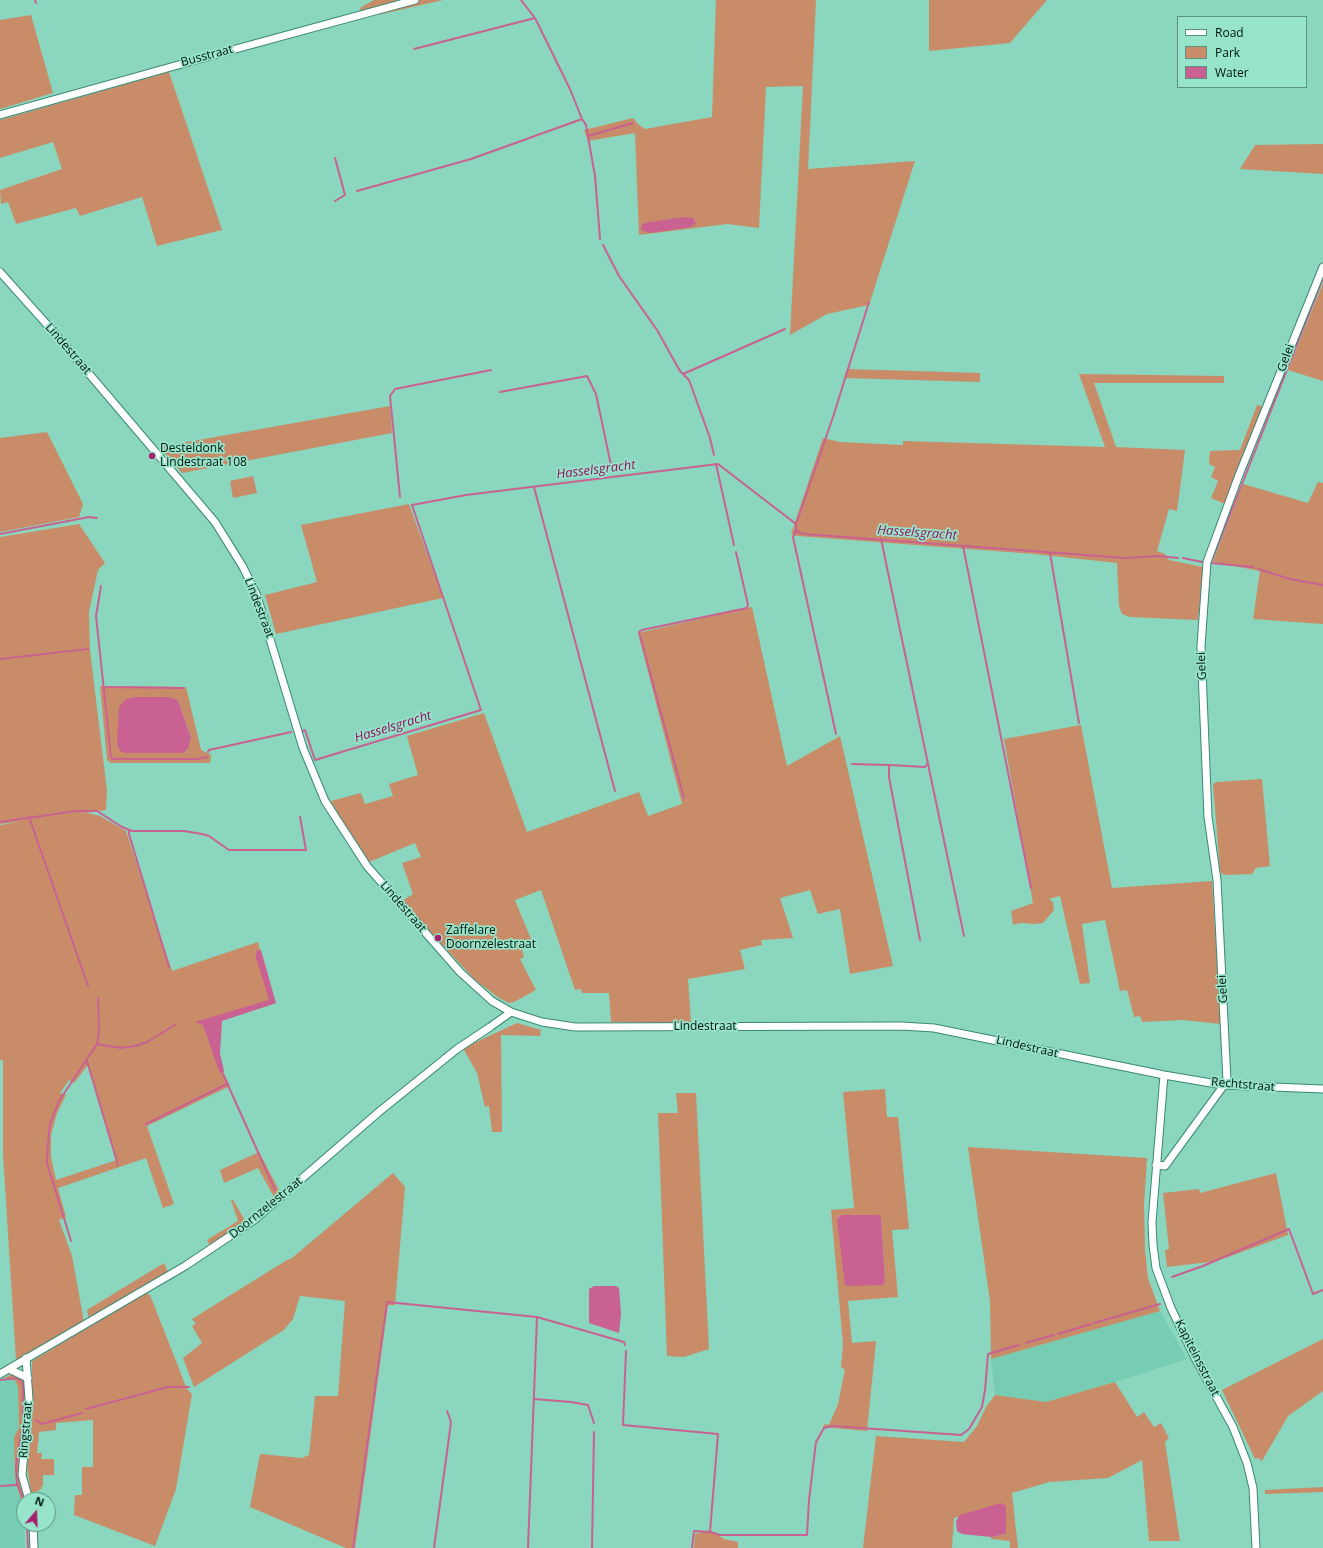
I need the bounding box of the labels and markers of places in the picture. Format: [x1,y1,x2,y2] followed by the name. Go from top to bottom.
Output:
[160,442,247,470] place label: Desteldonk Lindestraat 108
[147,451,157,461] marker: Desteldonk Lindestraat 108
[446,924,536,952] place label: Zaffelare Doornzelestraat
[433,933,443,943] marker: Zaffelare Doornzelestraat

